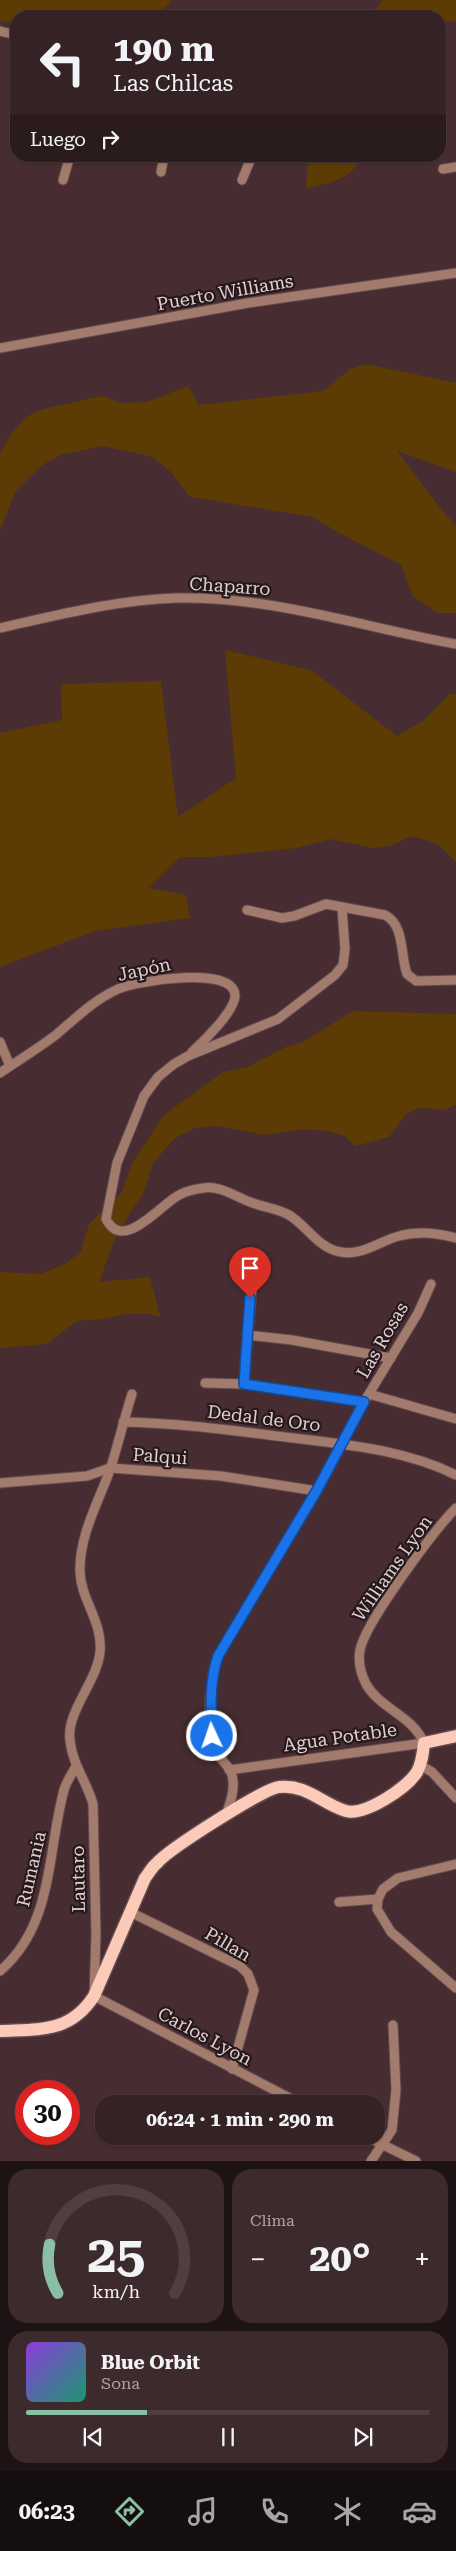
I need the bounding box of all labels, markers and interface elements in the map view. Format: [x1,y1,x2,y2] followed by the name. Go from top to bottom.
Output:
[113,29,214,70] text: 190 m
[30,30,95,95] icon: left
[113,71,233,96] text: Las Chilcas
[96,125,124,153] icon: right
[30,128,86,151] text: Luego
[155,270,295,314] street label: Puerto Williams
[189,573,271,599] street label: Chaparro
[115,953,173,985] street label: Japón
[229,1247,271,1298] pin
[236,1254,264,1282] icon: arrive
[352,1298,412,1382] street label: Las Rosas
[206,1401,322,1435] street label: Dedal de Oro
[132,1444,188,1468] street label: Palqui
[348,1511,436,1625] street label: Williams Lyon
[185,1709,237,1761] position arrow
[282,1719,398,1755] street label: Agua Potable
[12,1829,50,1909] street label: Rumania
[67,1845,89,1913] street label: Lautaro
[201,1922,255,1966] street label: Pillan
[154,2002,256,2070] street label: Carlos Lyon
[15,2080,80,2145] speed limit sign: 30
[146,2108,334,2131] text: 06:24 · 1 min · 290 m
[250,2211,295,2230] text: Clima
[87,2224,145,2285] text: 25
[309,2236,371,2280] text: 20°
[250,2243,266,2276] text: −
[414,2243,430,2276] text: +
[92,2281,140,2302] text: km/h
[101,2351,200,2374] text: Blue Orbit
[101,2374,140,2393] text: Sona
[79,2423,107,2451] icon: previous
[214,2423,242,2451] icon: pause
[349,2423,377,2451] icon: next
[112,2494,147,2529] icon: directions
[185,2494,220,2529] icon: music
[257,2494,292,2529] icon: phone
[330,2494,365,2529] icon: climate
[402,2494,437,2529] icon: car
[19,2499,75,2524] text: 06:23

